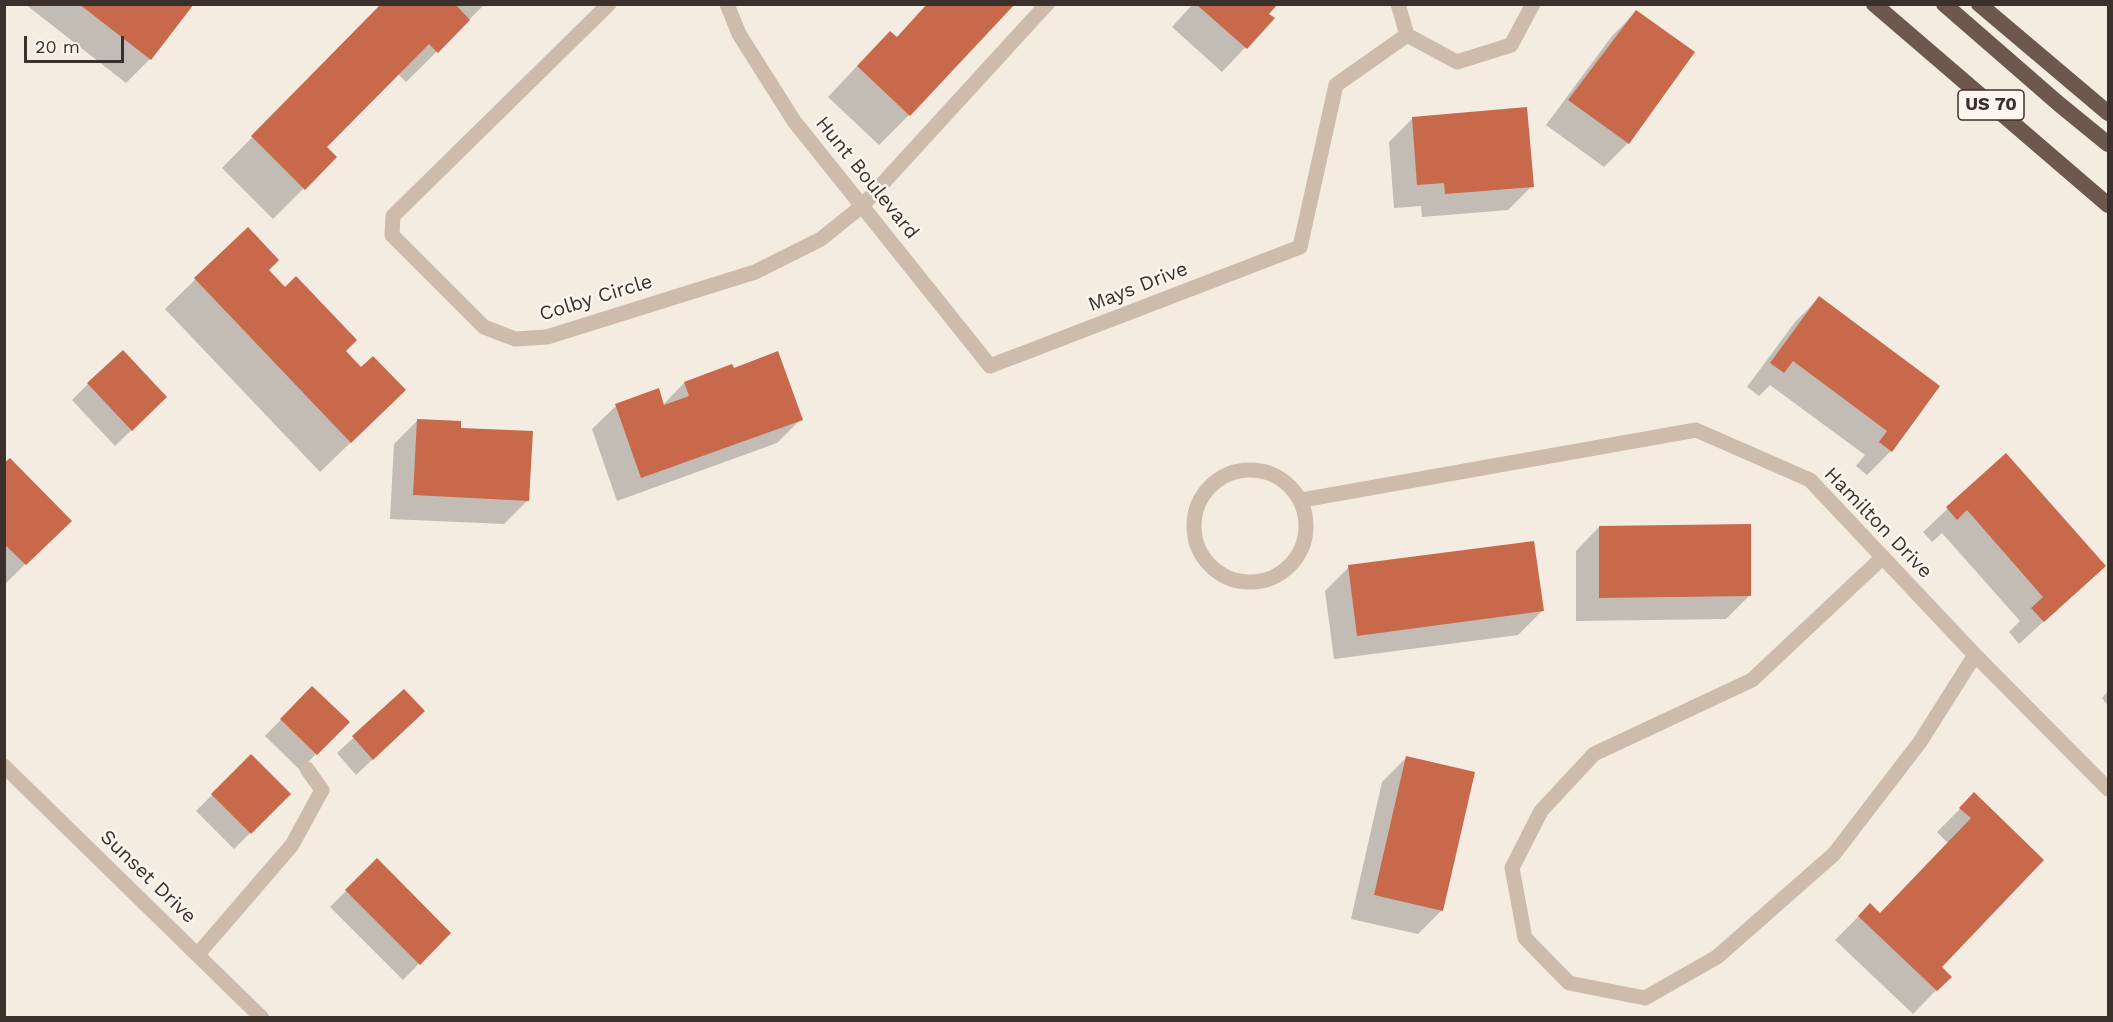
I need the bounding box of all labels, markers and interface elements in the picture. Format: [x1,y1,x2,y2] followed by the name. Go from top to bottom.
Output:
[27,24,128,62] scale bar
[35,36,80,57] text: 20 m
[1958,90,2024,120] road number: US 70
[810,112,924,244] street label: Hunt Boulevard
[1085,257,1191,317] street label: Mays Drive
[537,269,655,327] street label: Colby Circle
[1819,462,1937,584] street label: Hamilton Drive
[95,825,201,929] street label: Sunset Drive

